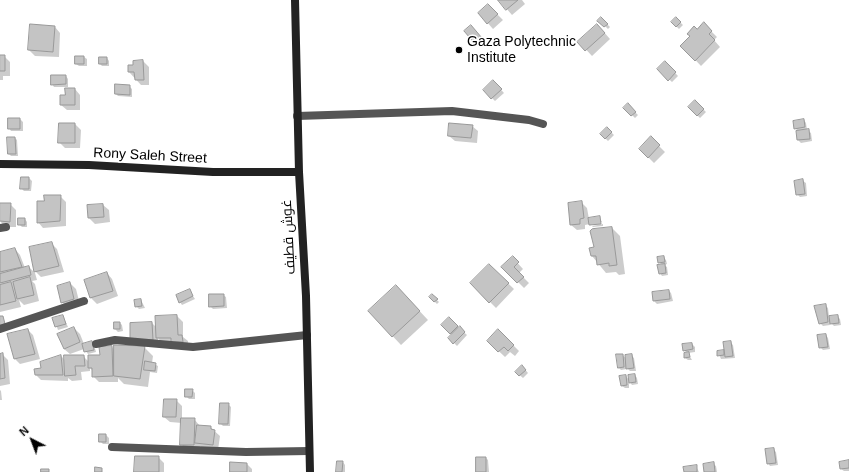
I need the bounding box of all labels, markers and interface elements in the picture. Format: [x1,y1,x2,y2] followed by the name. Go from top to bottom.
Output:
[467,34,576,66] place label: Gaza Polytechnic Institute
[454,45,464,55] marker: Gaza Polytechnic Institute
[93,145,207,167] street label: Rony Saleh Street
[279,199,299,275] street label: غوش قطيف
[12,420,52,460] north arrow
[17,424,31,438] text: N

